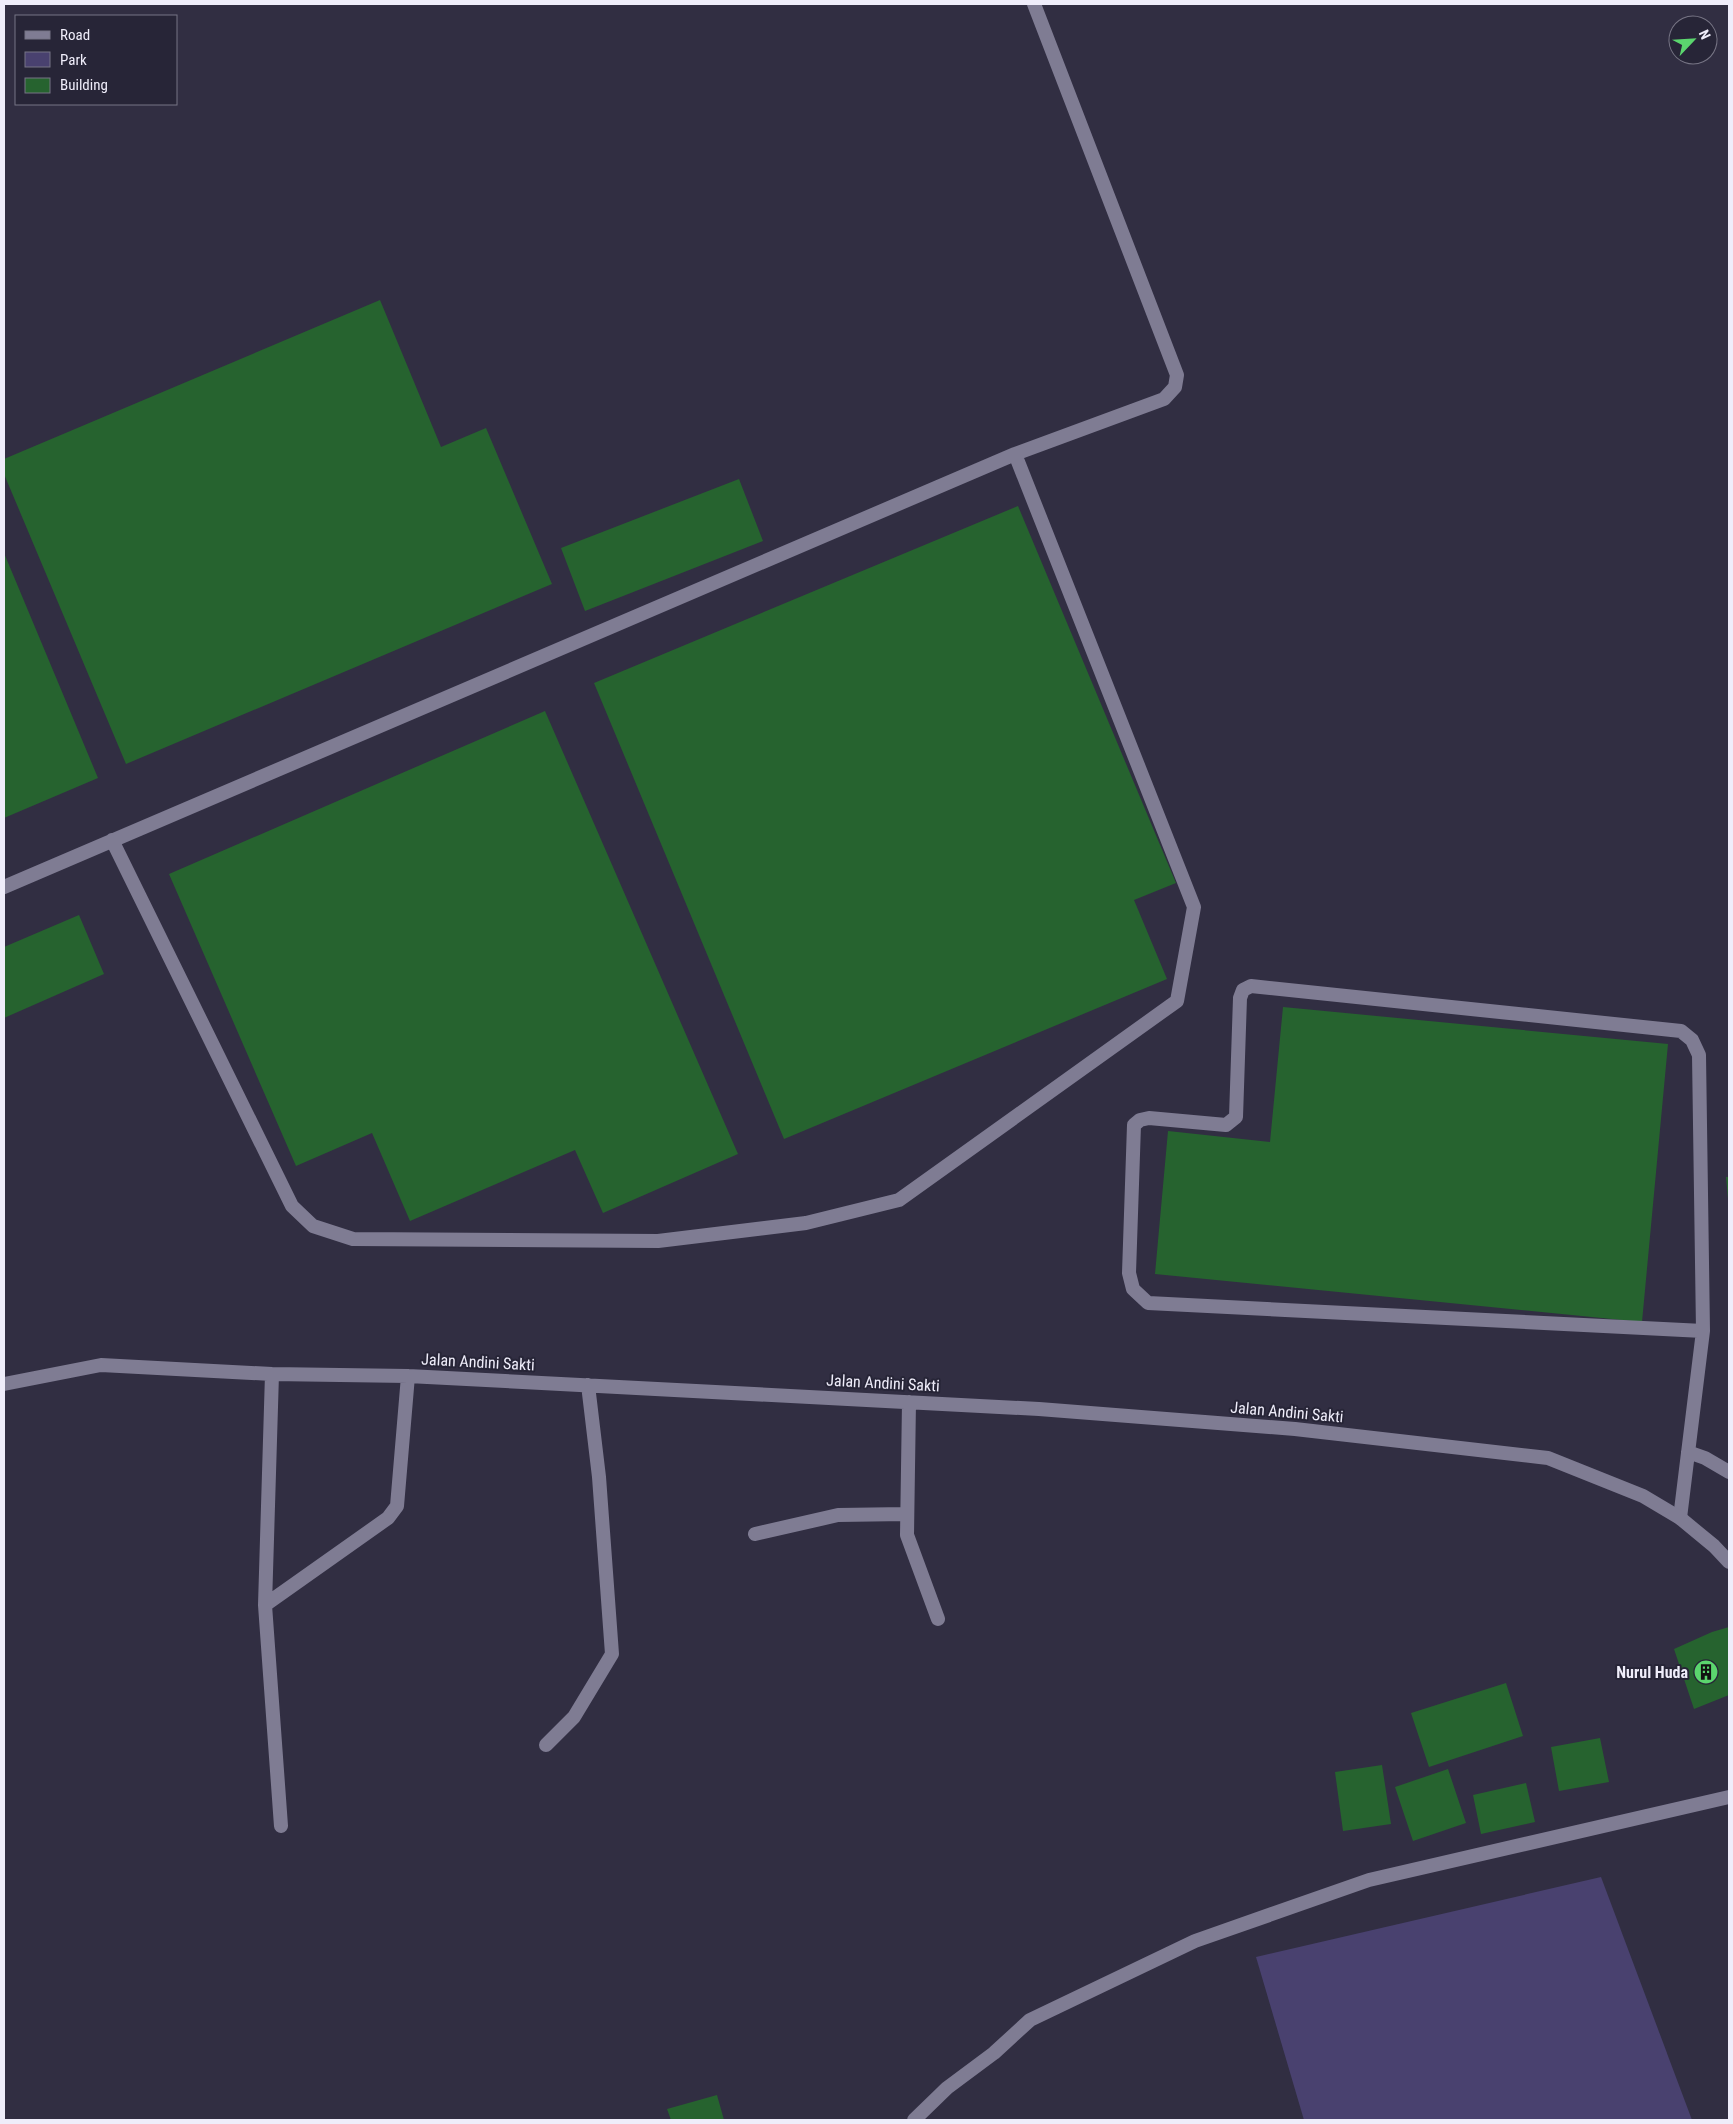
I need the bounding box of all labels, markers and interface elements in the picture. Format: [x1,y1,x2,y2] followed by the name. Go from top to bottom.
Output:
[15,15,178,105] legend
[1668,15,1718,65] north arrow
[60,26,90,44] text: Road
[1696,27,1714,42] text: N
[60,51,87,69] text: Park
[60,76,108,94] text: Building
[421,1350,535,1374] street label: Jalan Andini Sakti
[826,1371,940,1395] street label: Jalan Andini Sakti
[1230,1398,1344,1426] street label: Jalan Andini Sakti
[1693,1659,1719,1685] building icon: Nurul Huda
[1616,1663,1688,1682] place label: Nurul Huda

